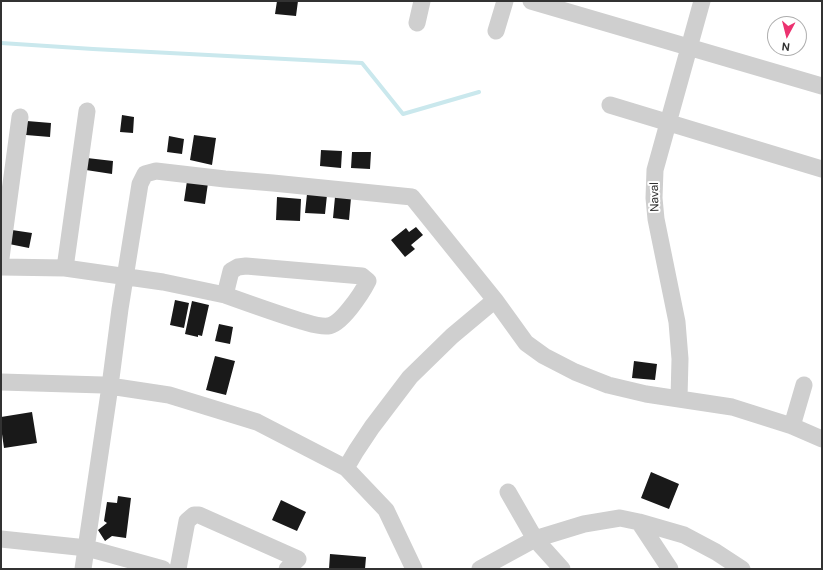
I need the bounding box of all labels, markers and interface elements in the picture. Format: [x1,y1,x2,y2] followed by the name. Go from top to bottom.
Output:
[767,16,807,56] north arrow
[781,39,790,54] text: N
[648,182,662,212] street label: Naval

